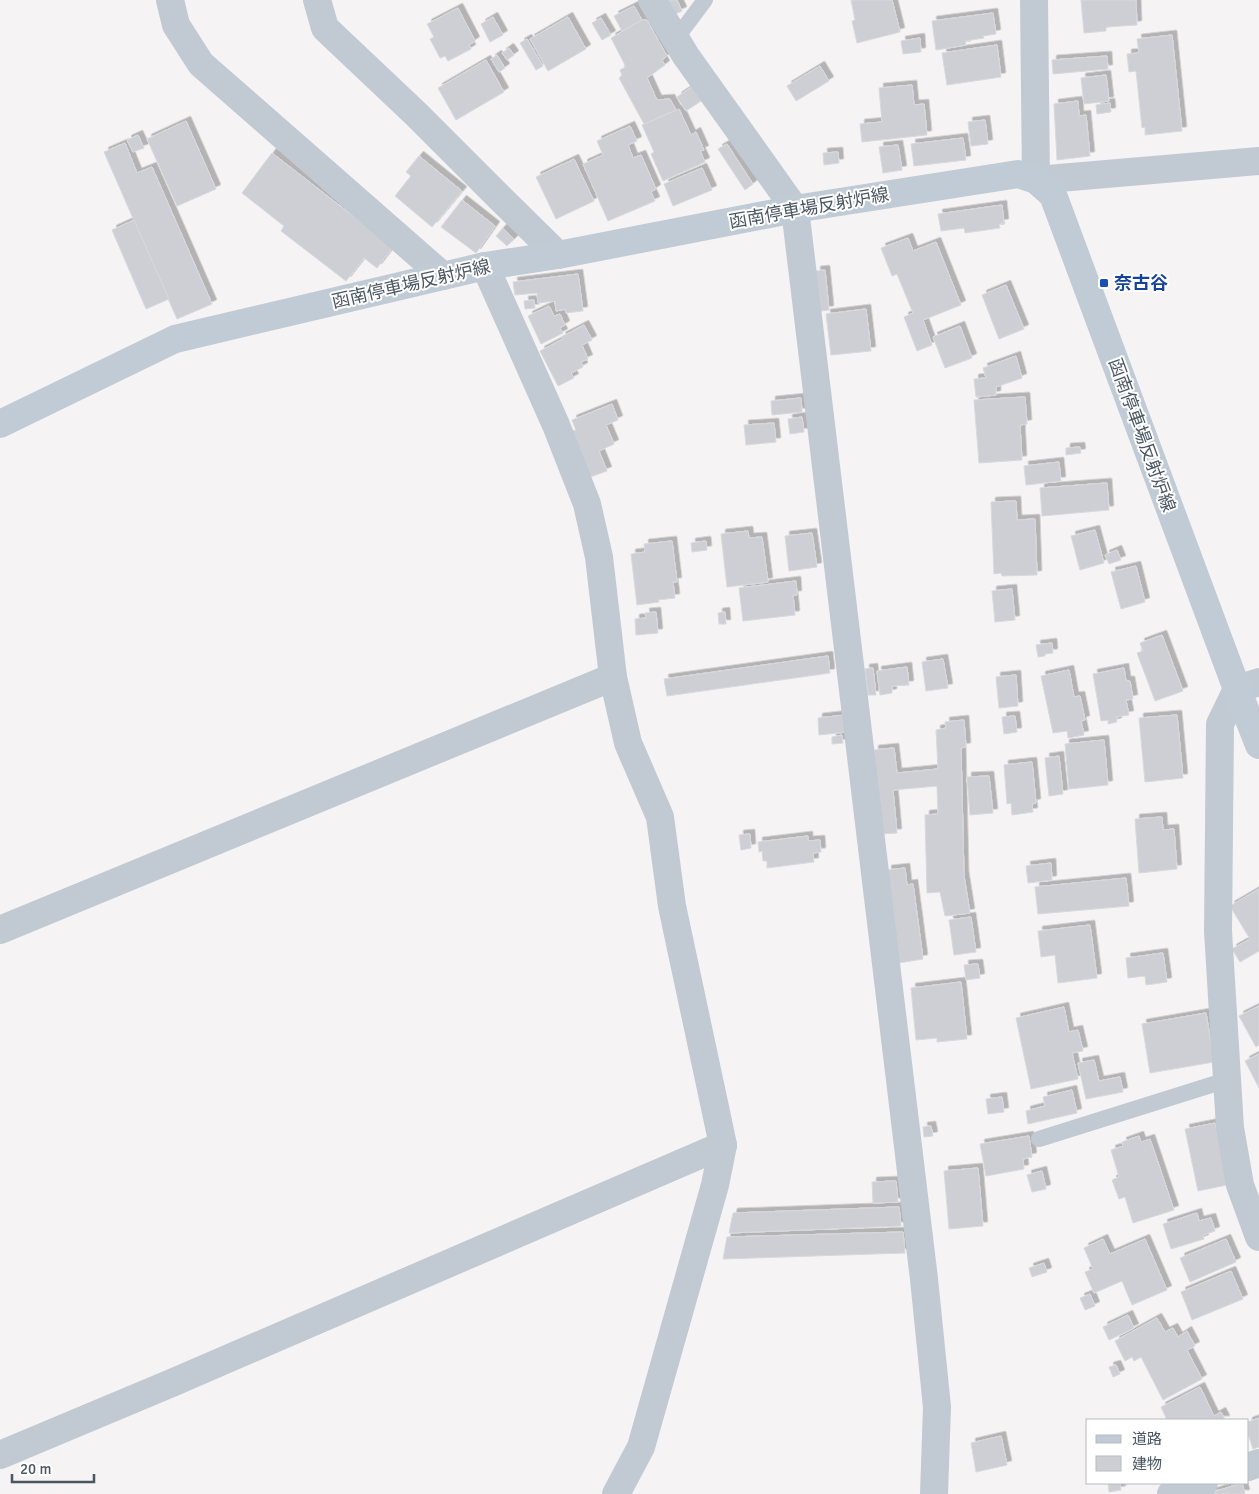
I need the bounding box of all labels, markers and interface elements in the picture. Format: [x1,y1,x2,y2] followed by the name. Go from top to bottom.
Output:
[727,183,891,233] street label: 函南停車場反射炉線
[330,255,492,313] street label: 函南停車場反射炉線
[1114,272,1168,294] place label: 奈古谷
[1098,277,1110,289] marker: 奈古谷
[1104,355,1180,515] street label: 函南停車場反射炉線
[1086,1419,1249,1484] legend
[1132,1430,1162,1448] text: 道路
[12,1452,95,1484] scale bar
[1132,1455,1162,1473] text: 建物
[20,1460,51,1478] text: 20 m

